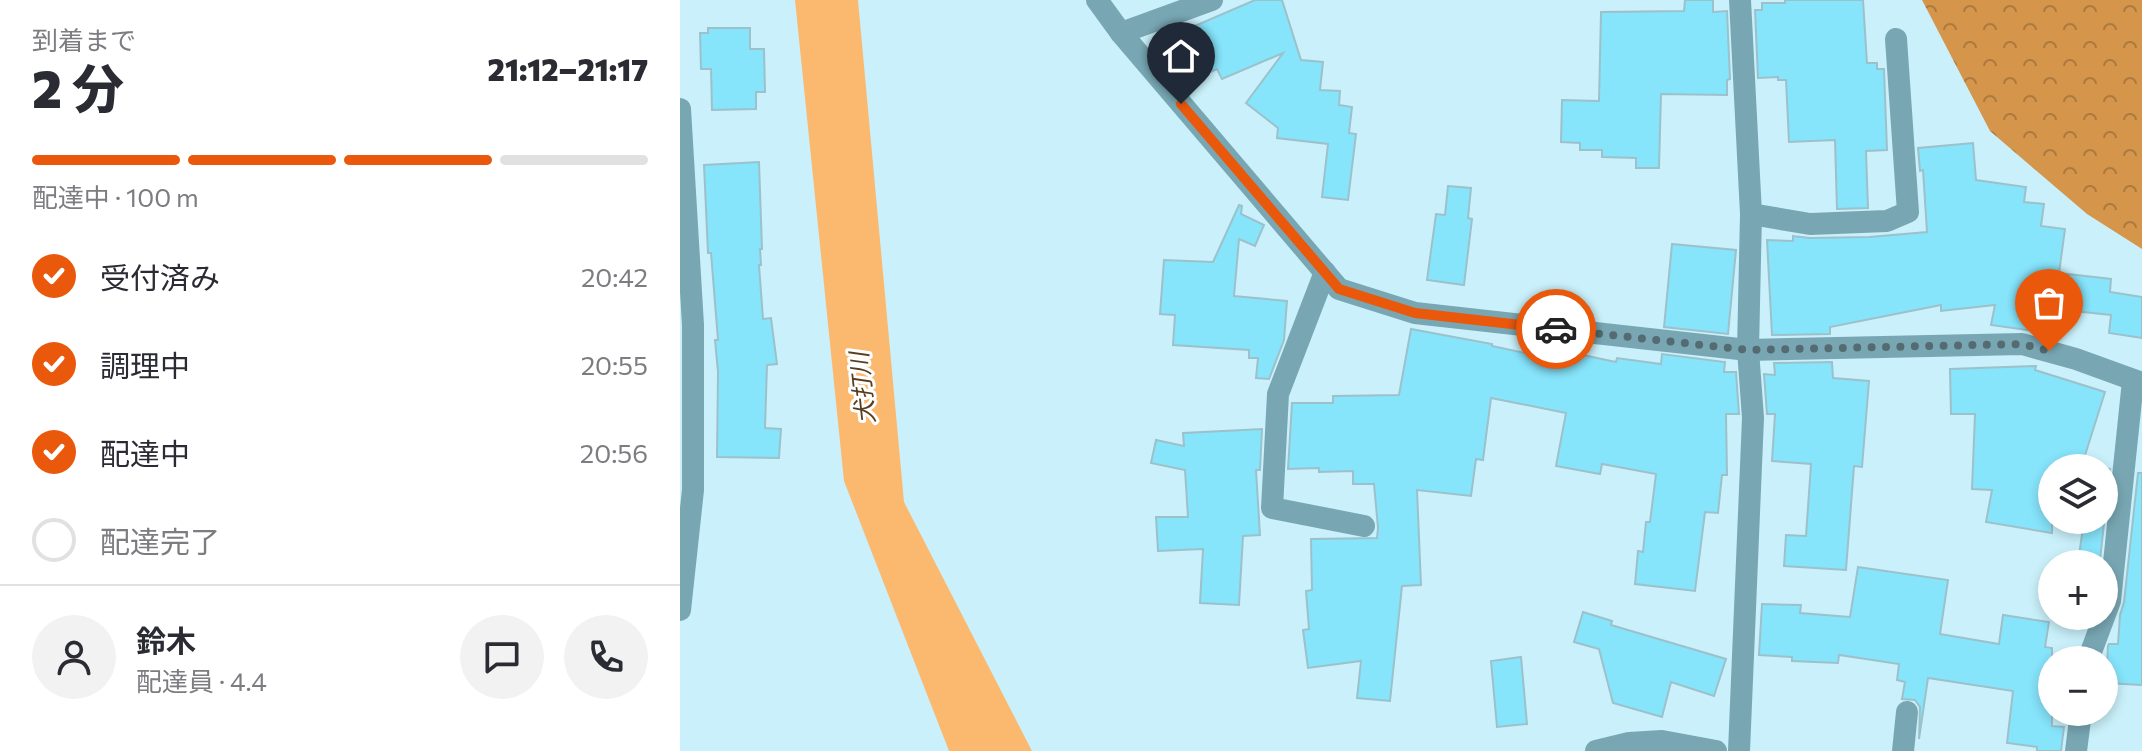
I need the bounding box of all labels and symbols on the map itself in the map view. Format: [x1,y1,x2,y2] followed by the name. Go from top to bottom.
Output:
[1147,22,1215,104] pin
[2015,269,2083,351] pin
[1516,289,1596,369] courier
[843,348,880,425] water label: 犬打川

